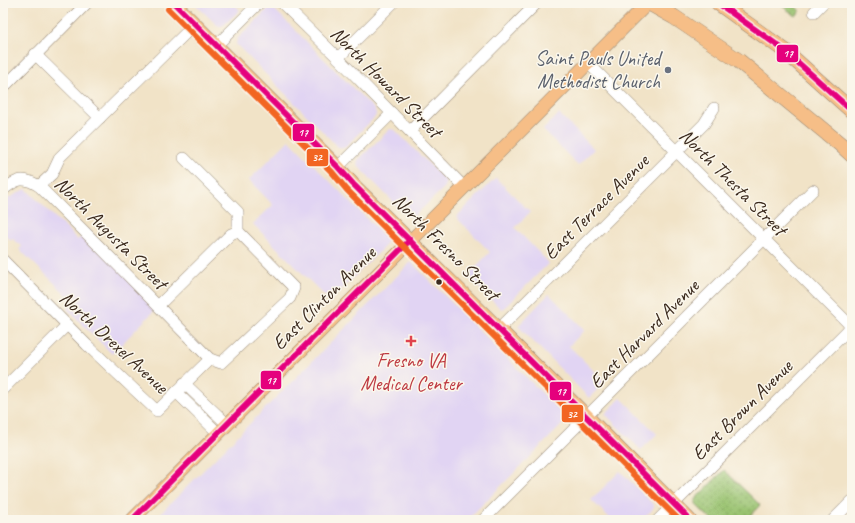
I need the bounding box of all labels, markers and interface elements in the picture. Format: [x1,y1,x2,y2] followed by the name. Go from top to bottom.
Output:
[325,21,449,145] street label: North Howard Street
[776,44,799,63] line badge: 17
[535,46,663,94] place label: Saint Pauls United Methodist Church
[783,46,794,60] text: 17
[663,65,673,75] marker: Saint Pauls United Methodist Church
[292,123,315,142] line badge: 17
[674,123,794,243] street label: North Thesta Street
[298,125,309,139] text: 17
[306,148,329,167] line badge: 32
[538,148,655,265] street label: East Terrace Avenue
[312,150,323,164] text: 32
[49,171,175,297] street label: North Augusta Street
[387,188,507,308] street label: North Fresno Street
[267,240,382,355] street label: East Clinton Avenue
[584,273,705,394] street label: East Harvard Avenue
[434,277,444,287] unlabelled marker
[54,285,175,400] street label: North Drexel Avenue
[405,335,417,347] marker: Fresno VA Medical Center
[360,348,463,396] place label: Fresno VA Medical Center
[686,353,799,466] street label: East Brown Avenue
[260,370,282,390] line badge: 17
[266,373,277,387] text: 17
[549,381,572,401] line badge: 17
[556,384,567,398] text: 17
[561,404,584,423] line badge: 32
[567,407,578,421] text: 32

